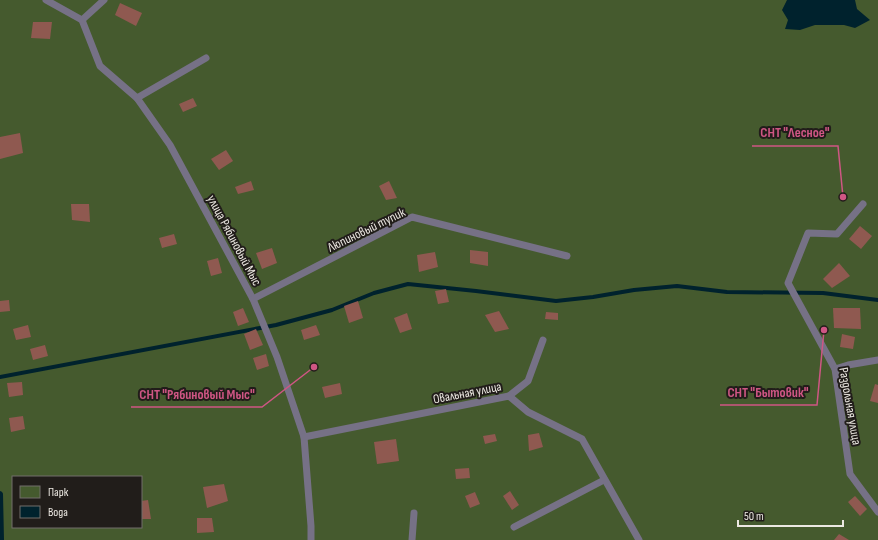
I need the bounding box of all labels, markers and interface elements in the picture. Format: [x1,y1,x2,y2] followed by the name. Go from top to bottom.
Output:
[752,120,838,146] callout: СНТ "Лесное"
[760,124,830,141] text: СНТ "Лесное"
[204,192,265,289] street label: улица Рябиновый Мыс
[324,204,408,256] street label: Люпиновый тупик
[835,366,865,446] street label: Раздольная улица
[432,379,503,407] street label: Овальная улица
[720,379,817,405] callout: СНТ "Бытовик"
[131,381,262,407] callout: СНТ "Рябиновый Мыс"
[727,384,809,401] text: СНТ "Бытовик"
[139,386,255,403] text: СНТ "Рябиновый Мыс"
[12,476,142,528] legend
[48,485,69,500] text: Парк
[738,502,843,528] scale bar
[48,505,68,520] text: Вода
[744,509,764,524] text: 50 m

